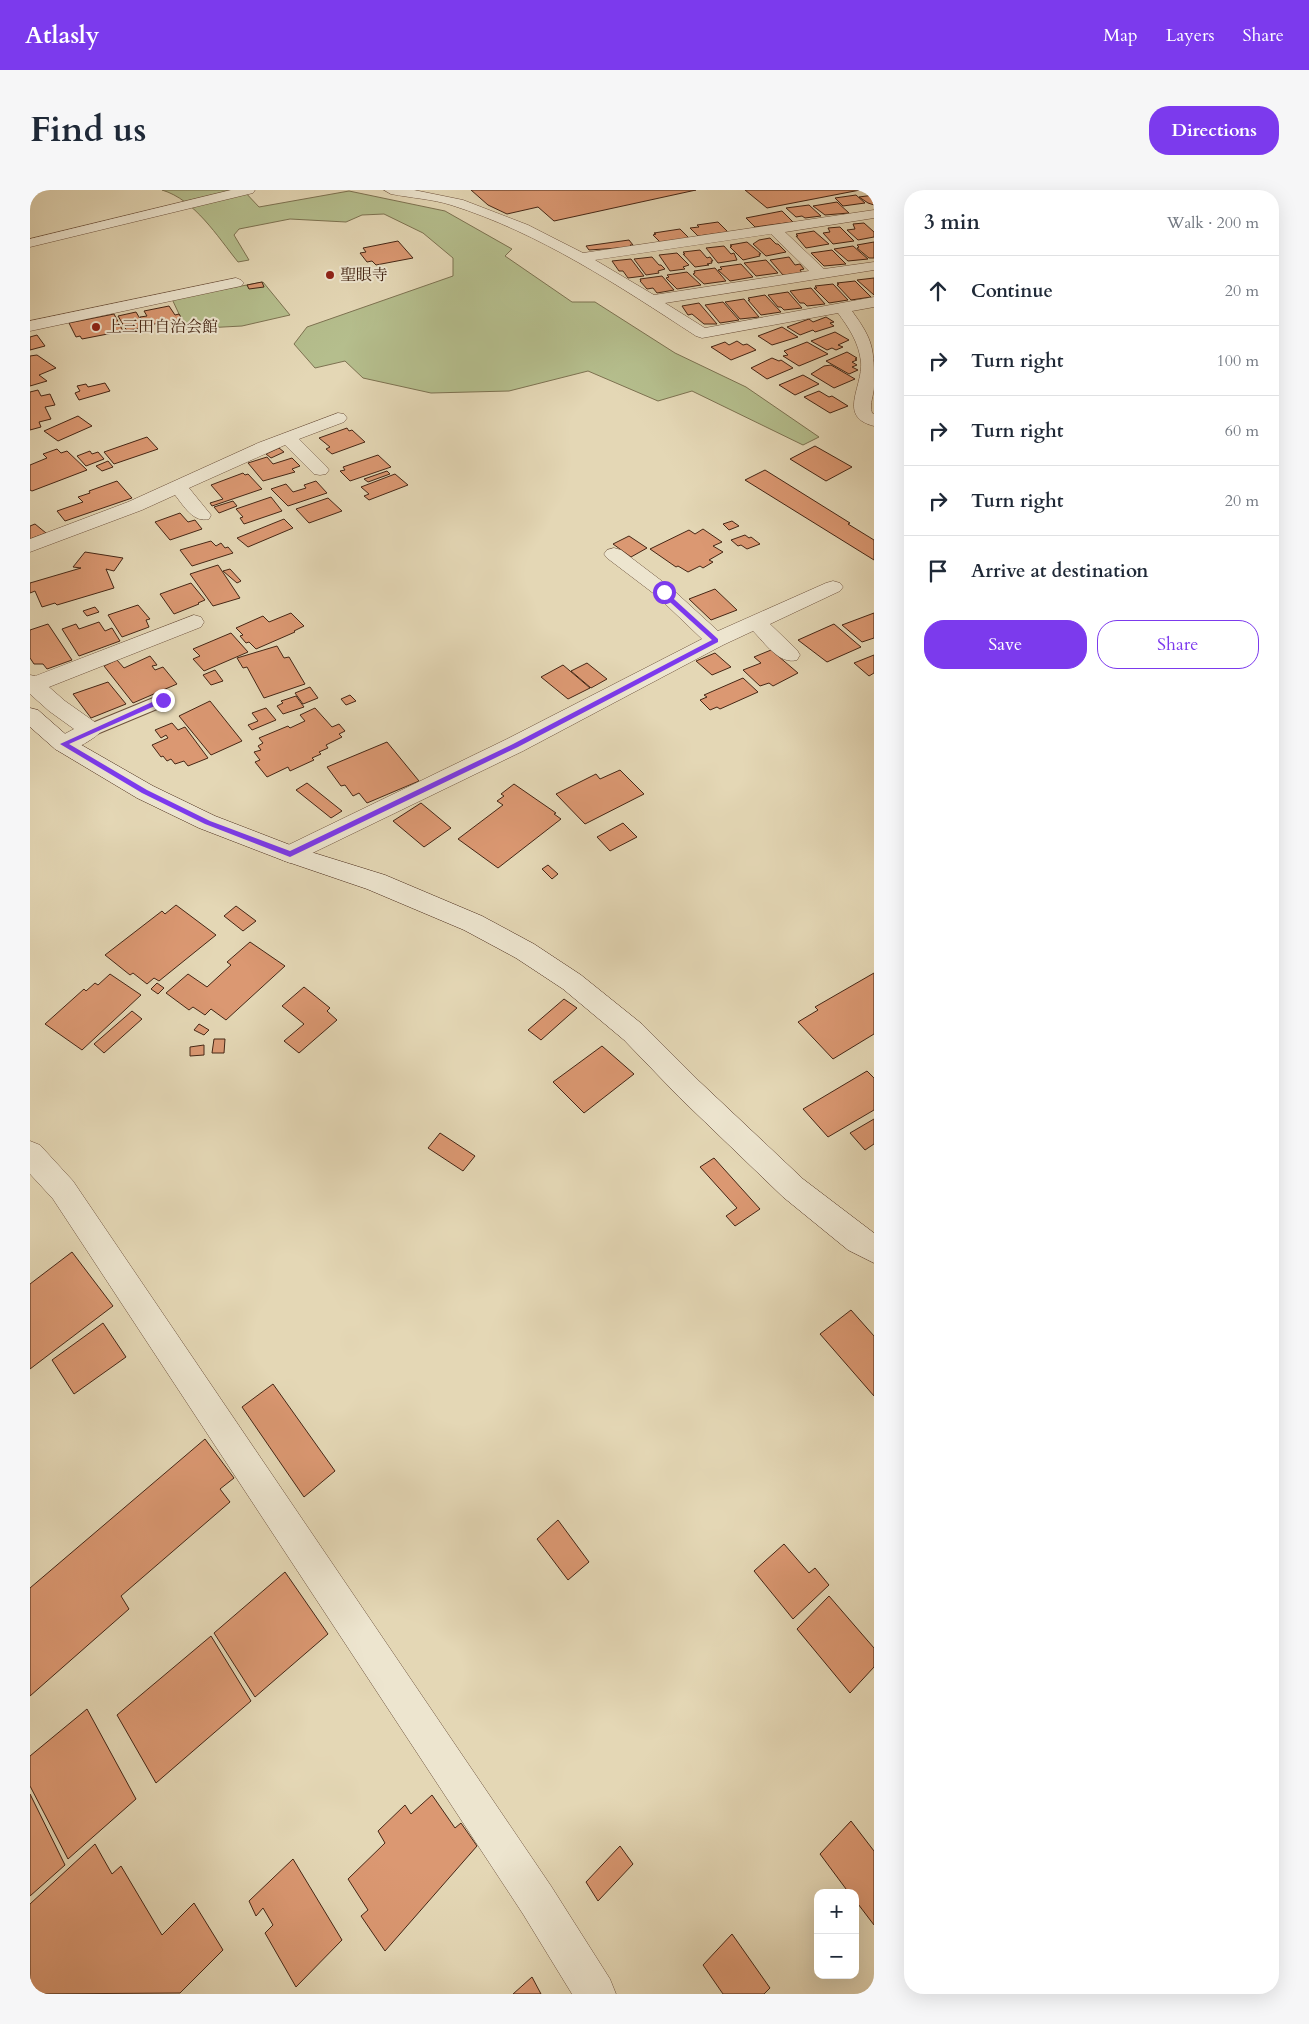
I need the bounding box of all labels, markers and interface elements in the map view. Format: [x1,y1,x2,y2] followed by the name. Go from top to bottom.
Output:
[25,19,99,52] text: Atlasly
[1103,23,1138,48] text: Map
[1166,23,1215,48] text: Layers
[1243,23,1284,48] text: Share
[30,106,146,154] text: Find us
[1149,106,1279,155] button: Directions
[924,208,980,237] text: 3 min
[1167,212,1259,234] text: Walk · 200 m
[340,264,388,286] place label: 聖眼寺
[324,269,336,281] marker: 聖眼寺
[924,277,952,305] icon: ahead
[971,278,1053,304] text: Continue
[1225,280,1259,302] text: 20 m
[106,316,218,338] place label: 上三田自治会館
[90,321,102,333] marker: 上三田自治会館
[924,347,952,375] icon: right
[971,348,1063,374] text: Turn right
[1217,350,1259,372] text: 100 m
[924,417,952,445] icon: right
[971,418,1063,444] text: Turn right
[1225,420,1259,442] text: 60 m
[924,487,952,515] icon: right
[971,488,1063,514] text: Turn right
[1225,490,1259,512] text: 20 m
[924,557,952,585] icon: arrive
[971,558,1148,584] text: Arrive at destination
[653,581,676,604] route start
[924,620,1087,669] button: Save
[1097,620,1259,669] button: Share
[152,689,175,712] route end
[814,1889,859,1979] map controls
[814,1889,859,1934] button: +
[814,1934,859,1979] button: −

